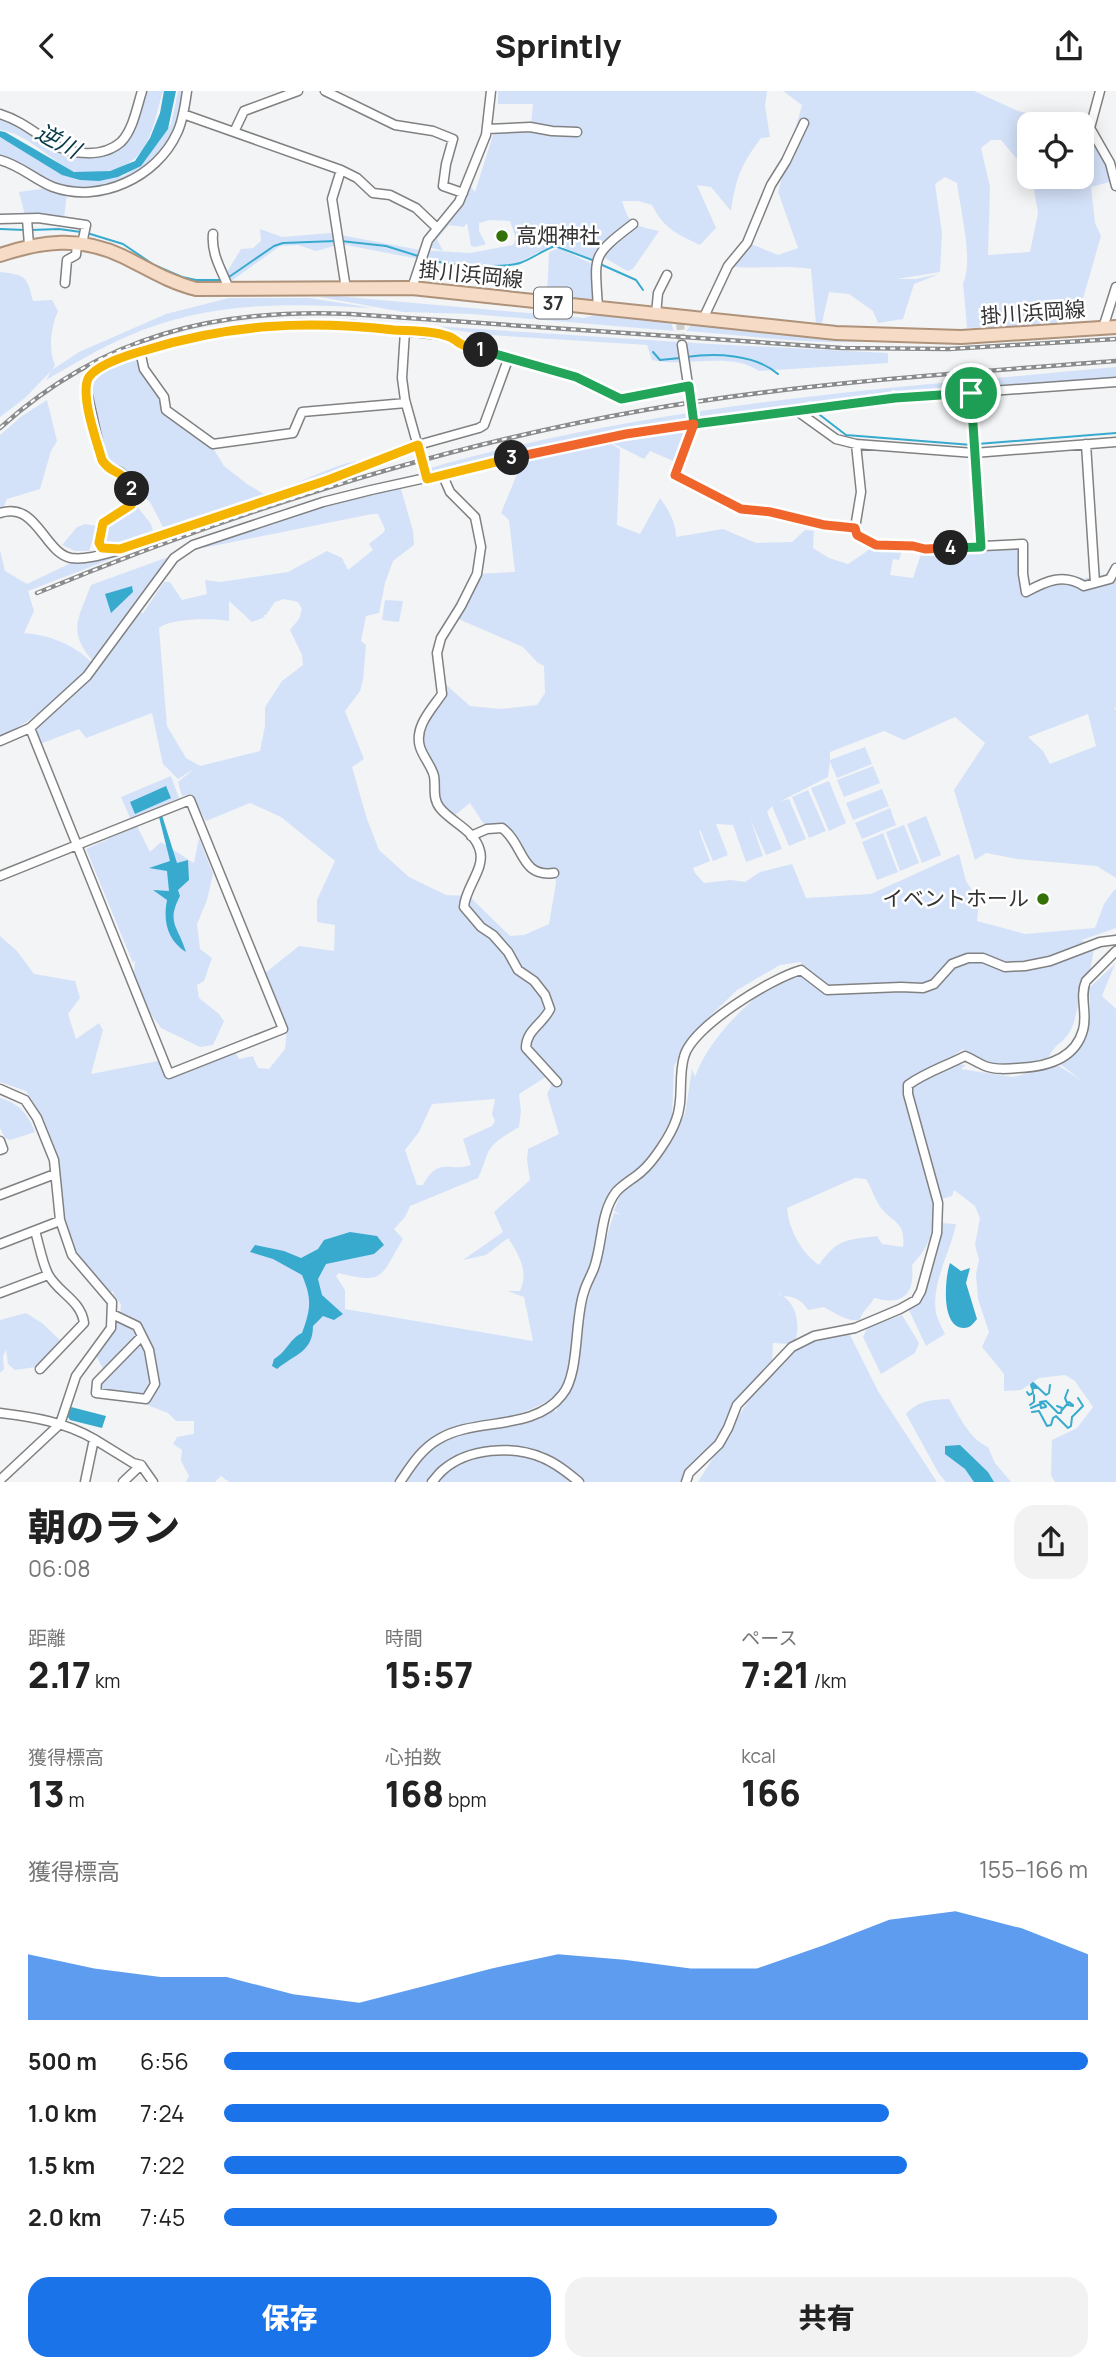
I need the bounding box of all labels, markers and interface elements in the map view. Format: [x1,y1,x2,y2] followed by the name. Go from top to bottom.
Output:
[495,24,621,68] text: Sprintly
[28,27,66,65] icon: back
[1050,27,1088,65] icon: share
[1017,112,1094,189] map controls
[1017,112,1094,189] button: locate
[31,115,89,166] water label: 逆川
[516,221,600,249] place label: 高畑神社
[494,228,510,244] marker: 高畑神社
[417,255,525,293] street label: 掛川浜岡線
[534,287,572,319] road number: 37
[980,294,1086,330] street label: 掛川浜岡線
[463,333,498,367] pin: 1
[476,336,485,362] text: 1
[941,363,1001,423] pin
[952,374,990,412] icon: arrive
[494,441,530,475] pin: 3
[506,444,517,470] text: 3
[114,471,150,507] pin: 2
[126,475,137,501] text: 2
[934,531,968,566] pin: 4
[945,534,956,560] text: 4
[882,884,1029,912] place label: イベントホール
[1035,891,1051,907] marker: イベントホール
[28,1500,180,1552] text: 朝のラン
[1014,1505,1088,1579] button: share
[28,1552,91,1584] text: 06:08
[28,1625,66,1651] text: 距離
[385,1625,423,1651] text: 時間
[741,1625,797,1651] text: ペース
[28,1651,91,1699] text: 2.17
[385,1651,473,1699] text: 15:57
[741,1651,810,1699] text: 7:21
[91,1668,120,1694] text: km
[810,1668,847,1694] text: /km
[741,1743,776,1769] text: kcal
[28,1744,104,1770] text: 獲得標高
[385,1744,442,1770] text: 心拍数
[741,1769,801,1817] text: 166
[28,1770,65,1818] text: 13
[385,1770,444,1818] text: 168
[65,1787,85,1813] text: m
[444,1787,487,1813] text: bpm
[979,1853,1088,1885] text: 155–166 m
[28,1855,120,1887] text: 獲得標高
[28,2045,97,2077] text: 500 m
[140,2045,189,2077] text: 6:56
[28,2097,97,2129] text: 1.0 km
[140,2097,185,2129] text: 7:24
[28,2149,95,2181] text: 1.5 km
[140,2149,185,2181] text: 7:22
[28,2201,101,2233] text: 2.0 km
[140,2201,185,2233] text: 7:45
[28,2277,551,2357] button: 保存
[565,2277,1088,2357] button: 共有

